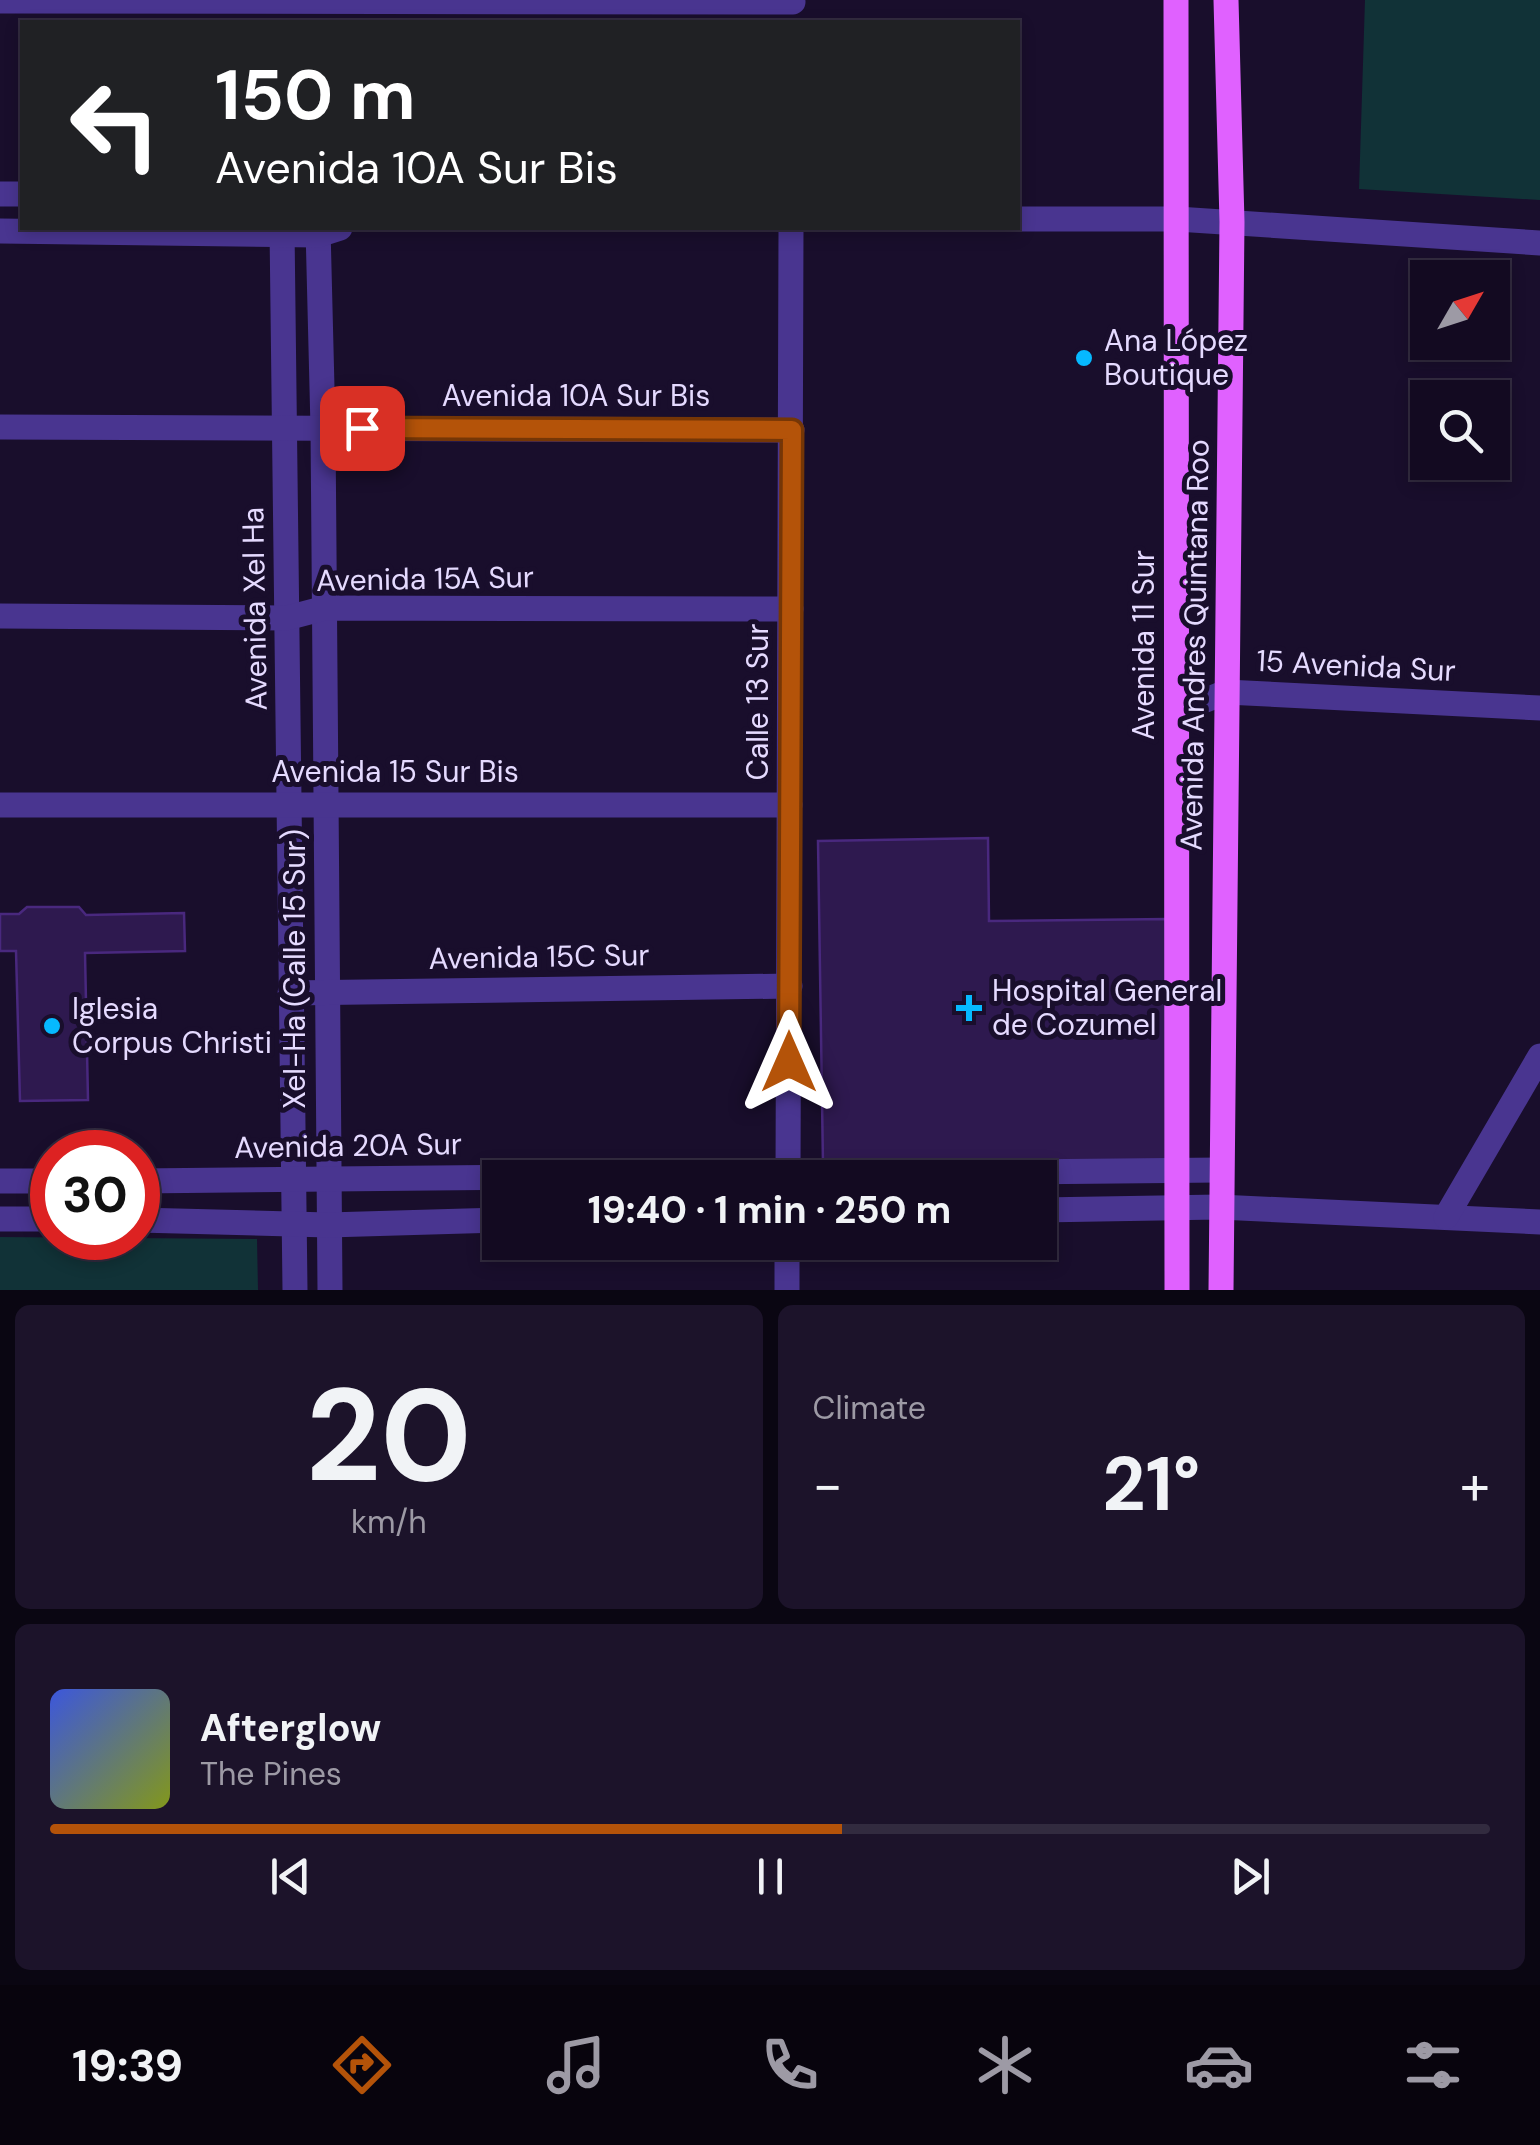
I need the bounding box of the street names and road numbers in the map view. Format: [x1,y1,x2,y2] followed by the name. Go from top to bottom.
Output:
[442,376,710,415] street label: Avenida 10A Sur Bis
[1171,439,1218,851] street label: Avenida Andres Quintana Roo
[233,507,276,711] street label: Avenida Xel Ha
[1124,550,1163,740] street label: Avenida 11 Sur
[316,557,534,600] street label: Avenida 15A Sur
[738,624,777,781] street label: Calle 13 Sur
[1255,641,1457,690] street label: 15 Avenida Sur
[271,752,519,791] street label: Avenida 15 Sur Bis
[275,829,314,1109] street label: Xel-Ha (Calle 15 Sur)
[428,935,650,978] street label: Avenida 15C Sur
[234,1124,462,1167] street label: Avenida 20A Sur

